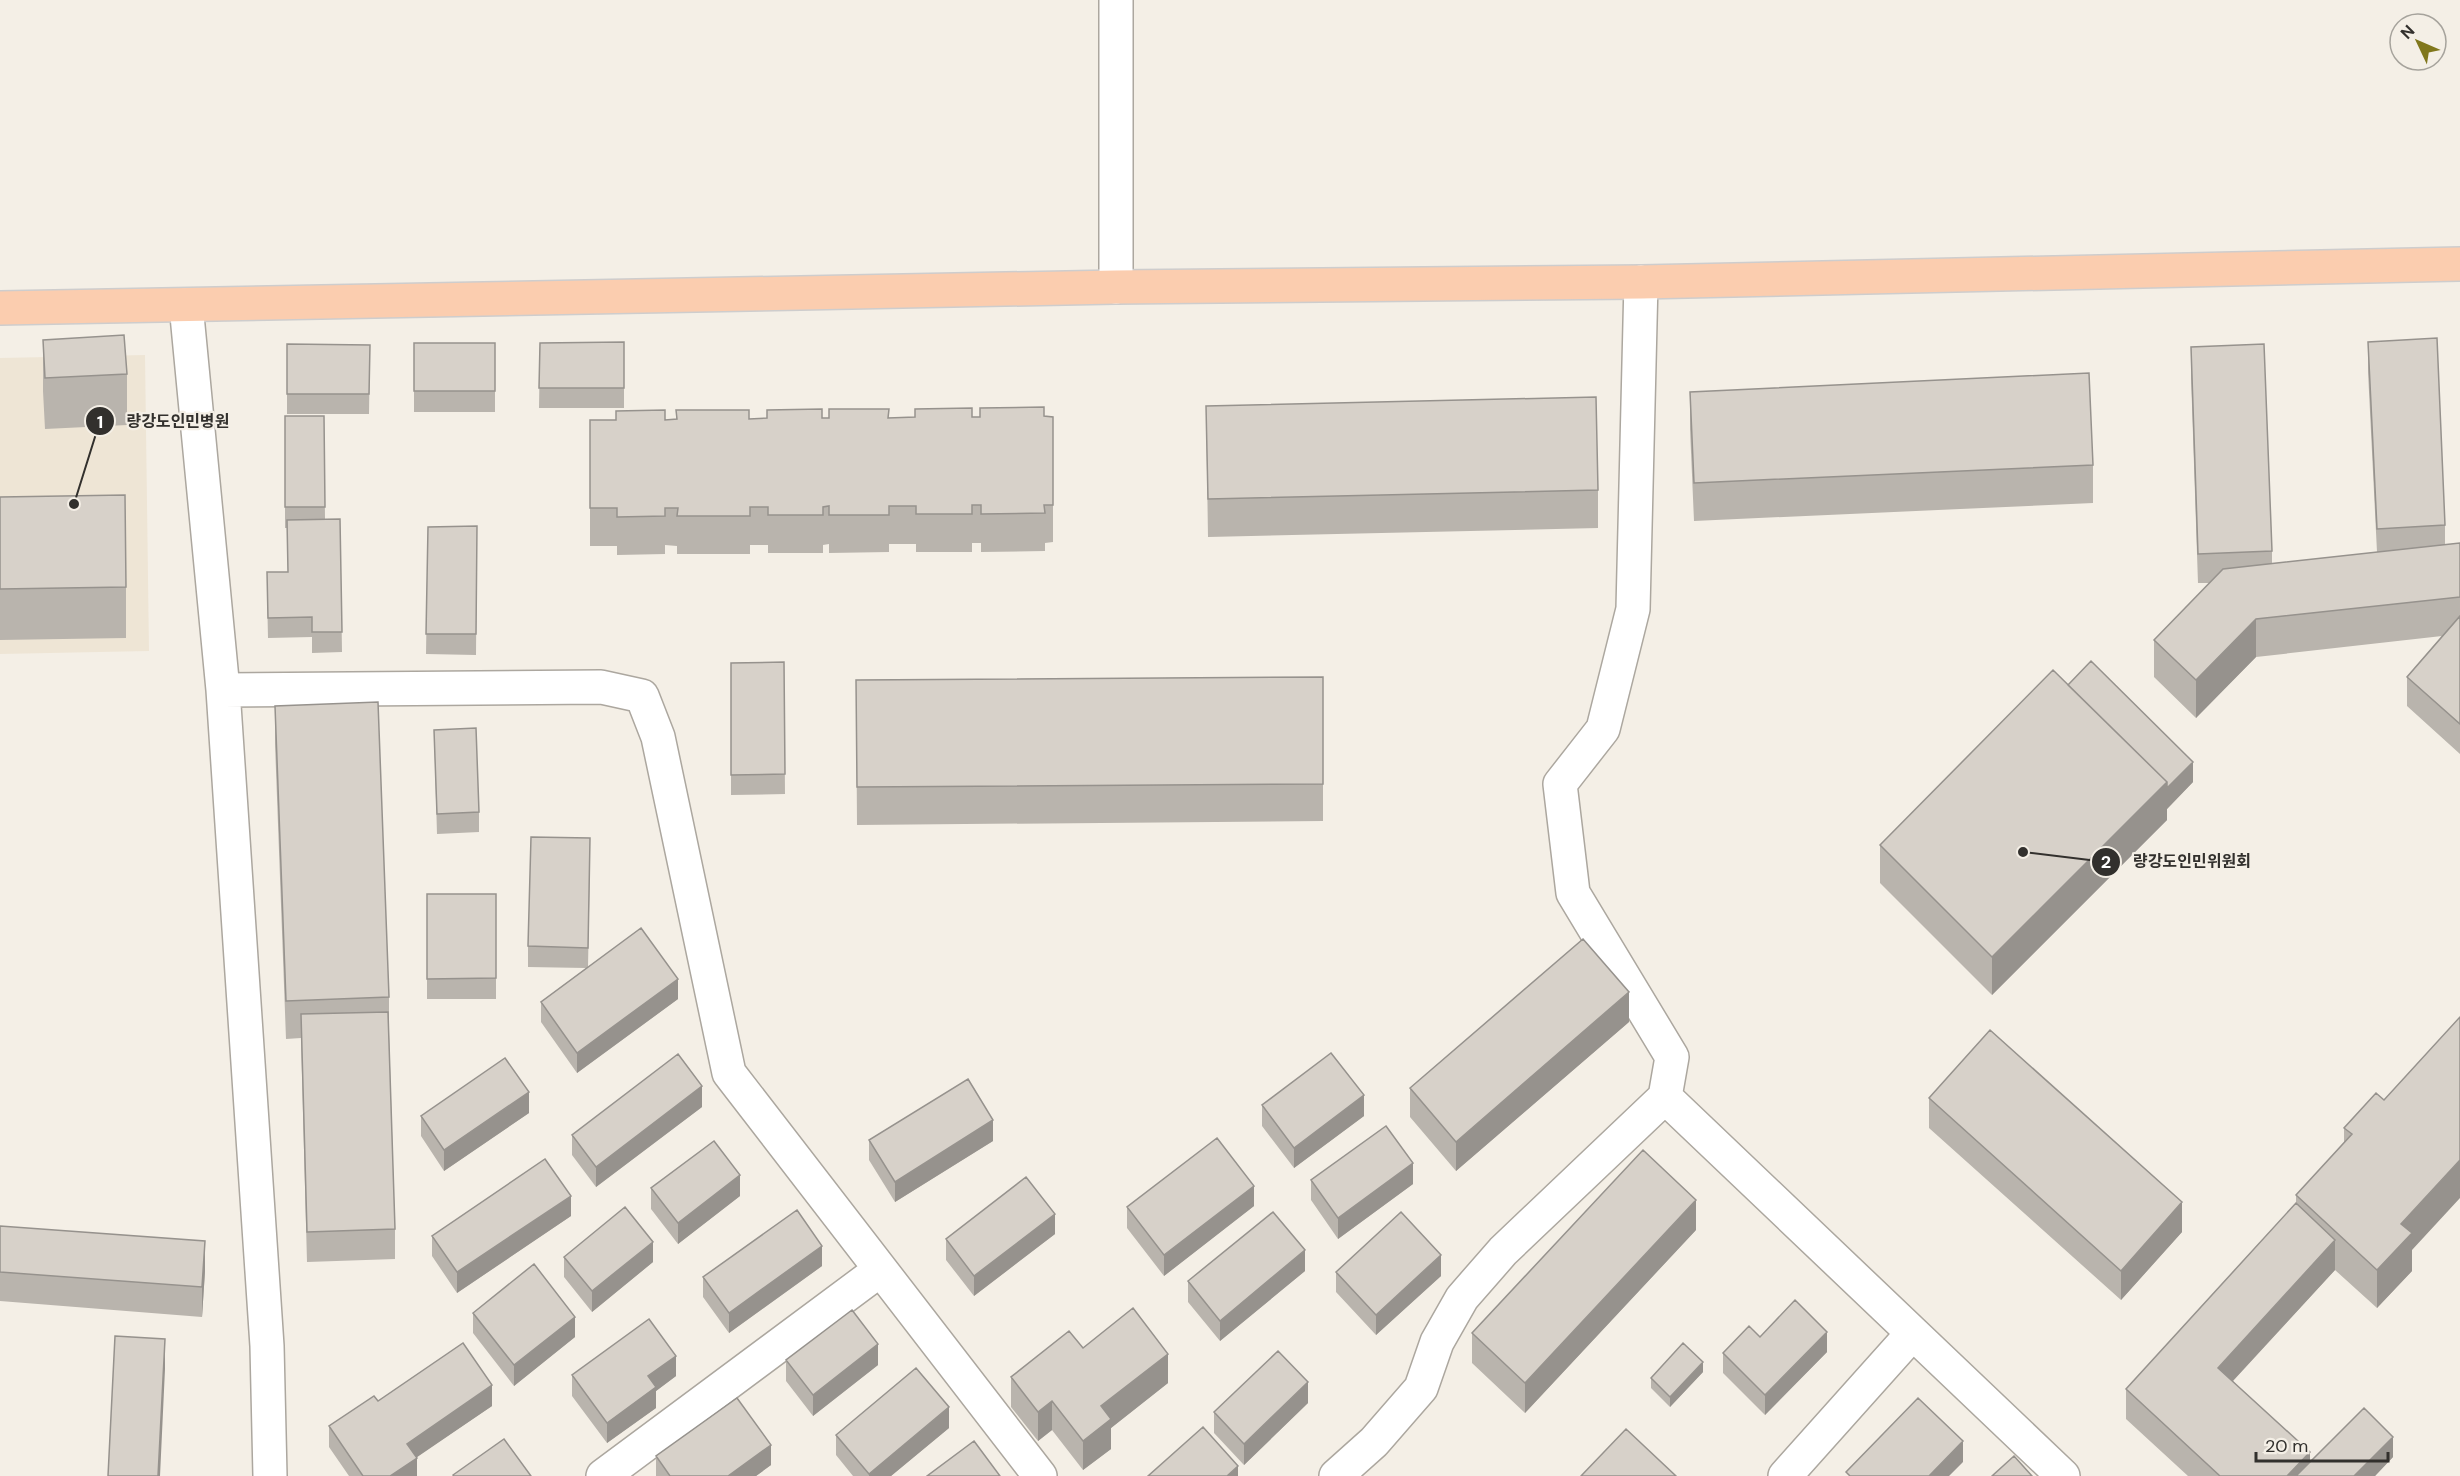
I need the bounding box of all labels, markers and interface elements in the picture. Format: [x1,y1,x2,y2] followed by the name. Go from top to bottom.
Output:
[2388,12,2448,72] north arrow
[2396,20,2419,43] text: N
[85,404,242,438] callout: 량강도인민병원
[97,410,103,434] text: 1
[126,411,230,432] text: 량강도인민병원
[2091,845,2263,879] callout: 량강도인민위원회
[2101,850,2111,874] text: 2
[2133,851,2251,872] text: 량강도인민위원회
[2256,1425,2388,1463] scale bar
[2265,1434,2308,1458] text: 20 m

